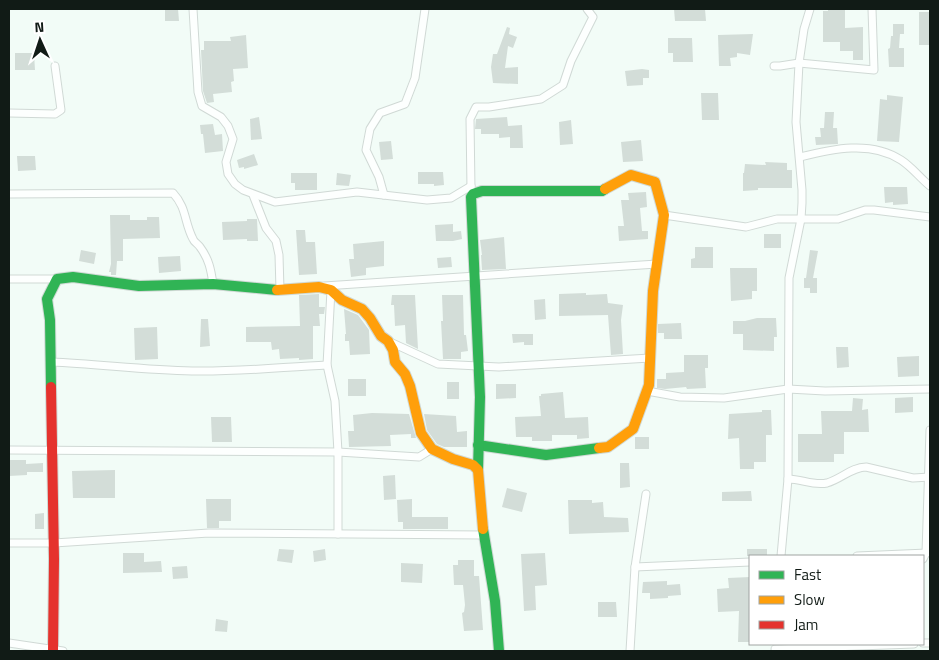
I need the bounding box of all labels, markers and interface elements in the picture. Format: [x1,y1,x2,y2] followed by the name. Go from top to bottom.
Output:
[15,15,65,65] north arrow
[34,16,45,37] text: N
[749,555,924,645] legend
[794,563,822,586] text: Fast
[794,588,825,611] text: Slow
[794,613,818,636] text: Jam

